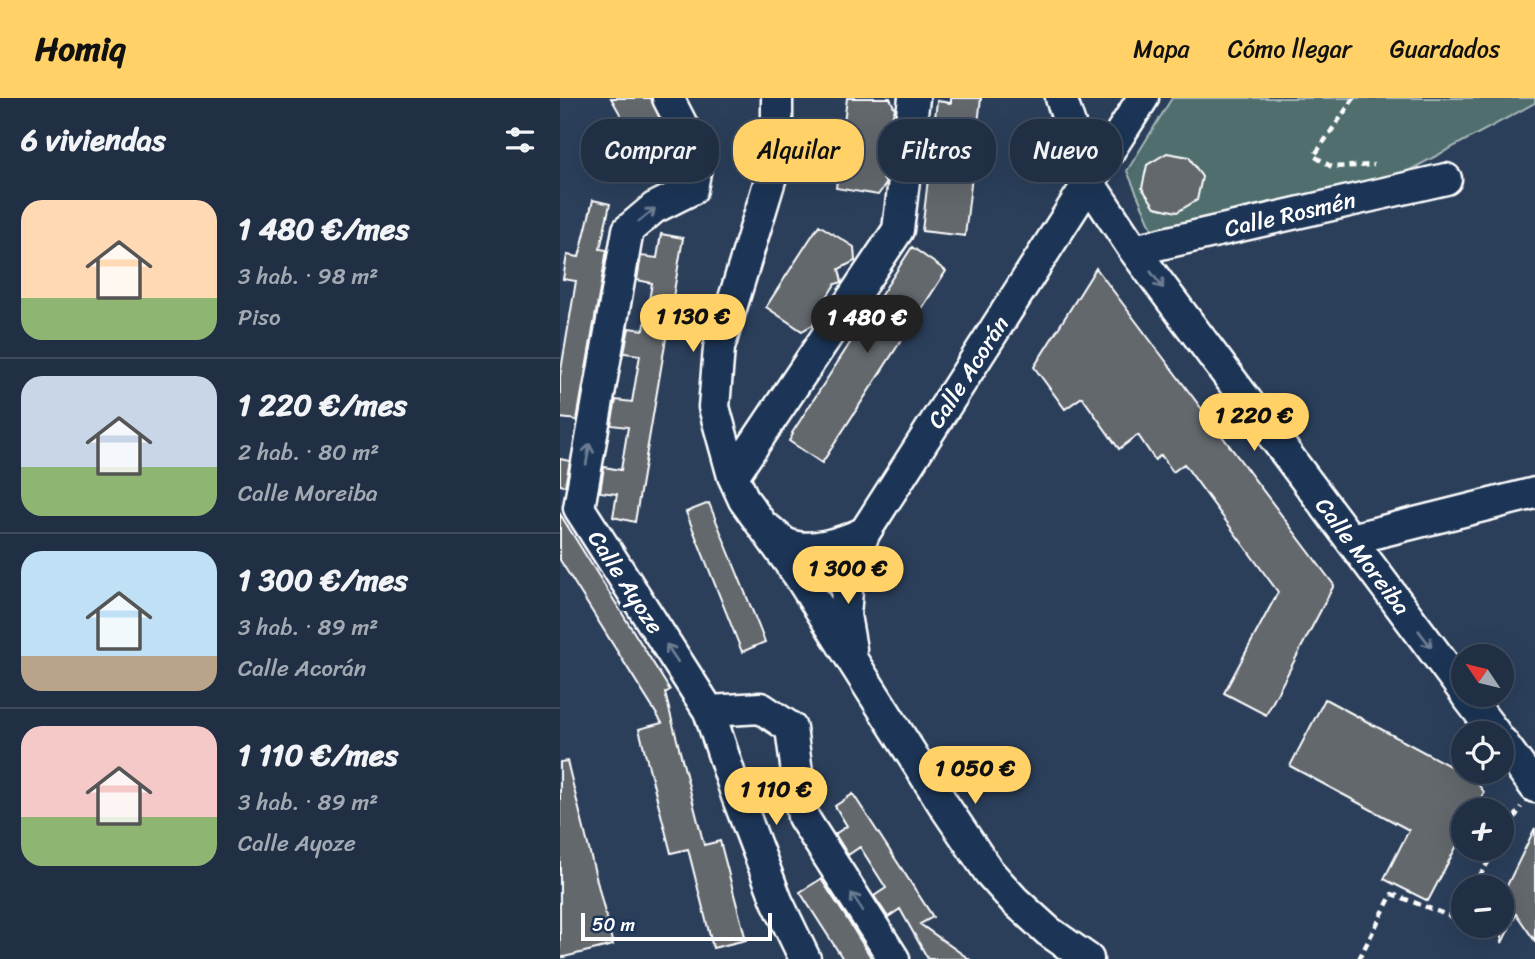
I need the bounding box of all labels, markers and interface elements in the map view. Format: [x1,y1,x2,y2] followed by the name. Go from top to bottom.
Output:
[35,20,126,78] text: Homiq
[1133,28,1190,70] text: Mapa
[1228,28,1352,70] text: Cómo llegar
[1390,28,1500,70] text: Guardados
[21,113,166,167] text: 6 viviendas
[581,119,719,182] chip: Comprar
[733,119,864,182] chip: Alquilar
[878,119,996,182] chip: Filtros
[1010,119,1122,182] chip: Nuevo
[501,121,539,159] icon: filters
[1220,179,1360,249] street label: Calle Rosmén
[238,202,409,256] text: 1 480 €/mes
[637,207,655,222] one-way arrow
[77,228,161,312] icon: home
[238,256,378,297] text: 3 hab. · 98 m²
[1149,270,1164,289] one-way arrow
[628,294,758,354] pin: 1 130 €
[656,296,730,337] text: 1 130 €
[802,296,932,355] pin: 1 480 €
[238,297,281,338] text: Piso
[827,297,907,338] text: 1 480 €
[916,307,1021,437] street label: Calle Acorán
[238,378,407,432] text: 1 220 €/mes
[1189,394,1319,453] pin: 1 220 €
[1215,395,1293,436] text: 1 220 €
[77,404,161,488] icon: home
[238,432,379,473] text: 2 hab. · 80 m²
[582,443,595,466] one-way arrow
[238,473,378,514] text: Calle Moreiba
[1304,488,1421,625] street label: Calle Moreiba
[576,522,675,643] street label: Calle Ayoze
[783,546,913,606] pin: 1 300 €
[809,548,887,589] text: 1 300 €
[238,553,408,607] text: 1 300 €/mes
[77,579,161,663] icon: home
[238,607,378,648] text: 3 hab. · 89 m²
[1418,629,1432,648] one-way arrow
[664,644,678,664] one-way arrow
[1451,644,1514,707] north arrow
[1451,644,1514,938] map controls
[238,648,366,689] text: Calle Acorán
[1451,721,1514,784] button: locate
[238,728,398,782] text: 1 110 €/mes
[910,746,1040,806] pin: 1 050 €
[935,748,1015,789] text: 1 050 €
[77,754,161,838] icon: home
[711,768,841,827] pin: 1 110 €
[740,769,812,810] text: 1 110 €
[238,782,378,823] text: 3 hab. · 89 m²
[1451,798,1514,861] button: +
[238,823,356,864] text: Calle Ayoze
[1451,875,1514,938] button: −
[850,892,864,912] one-way arrow
[592,908,635,941] text: 50 m
[581,910,772,942] scale bar

